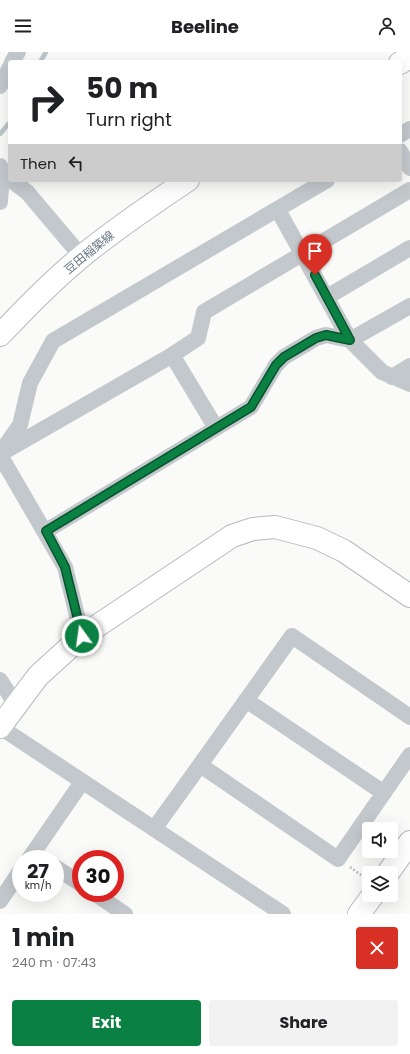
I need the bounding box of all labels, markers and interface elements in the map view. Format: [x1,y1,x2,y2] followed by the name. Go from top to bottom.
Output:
[171,14,239,39] text: Beeline
[12,15,34,37] icon: menu
[376,15,398,37] icon: person
[86,69,158,108] text: 50 m
[20,76,72,128] icon: right
[86,107,172,132] text: Turn right
[65,152,87,174] icon: left
[20,153,57,174] text: Then
[60,227,118,277] street label: 豆田稲築線
[298,234,332,275] pin
[304,240,326,262] icon: arrive
[61,615,103,657] position arrow
[362,822,398,902] map controls
[362,822,398,858] button: sound
[72,850,124,902] speed limit sign: 30
[27,857,49,885] text: 27
[362,866,398,902] button: layers
[25,878,51,893] text: km/h
[12,921,75,954] text: 1 min
[356,927,398,969] button: close
[12,953,96,972] text: 240 m · 07:43
[12,1000,201,1046] button: Exit
[209,1000,398,1046] button: Share

